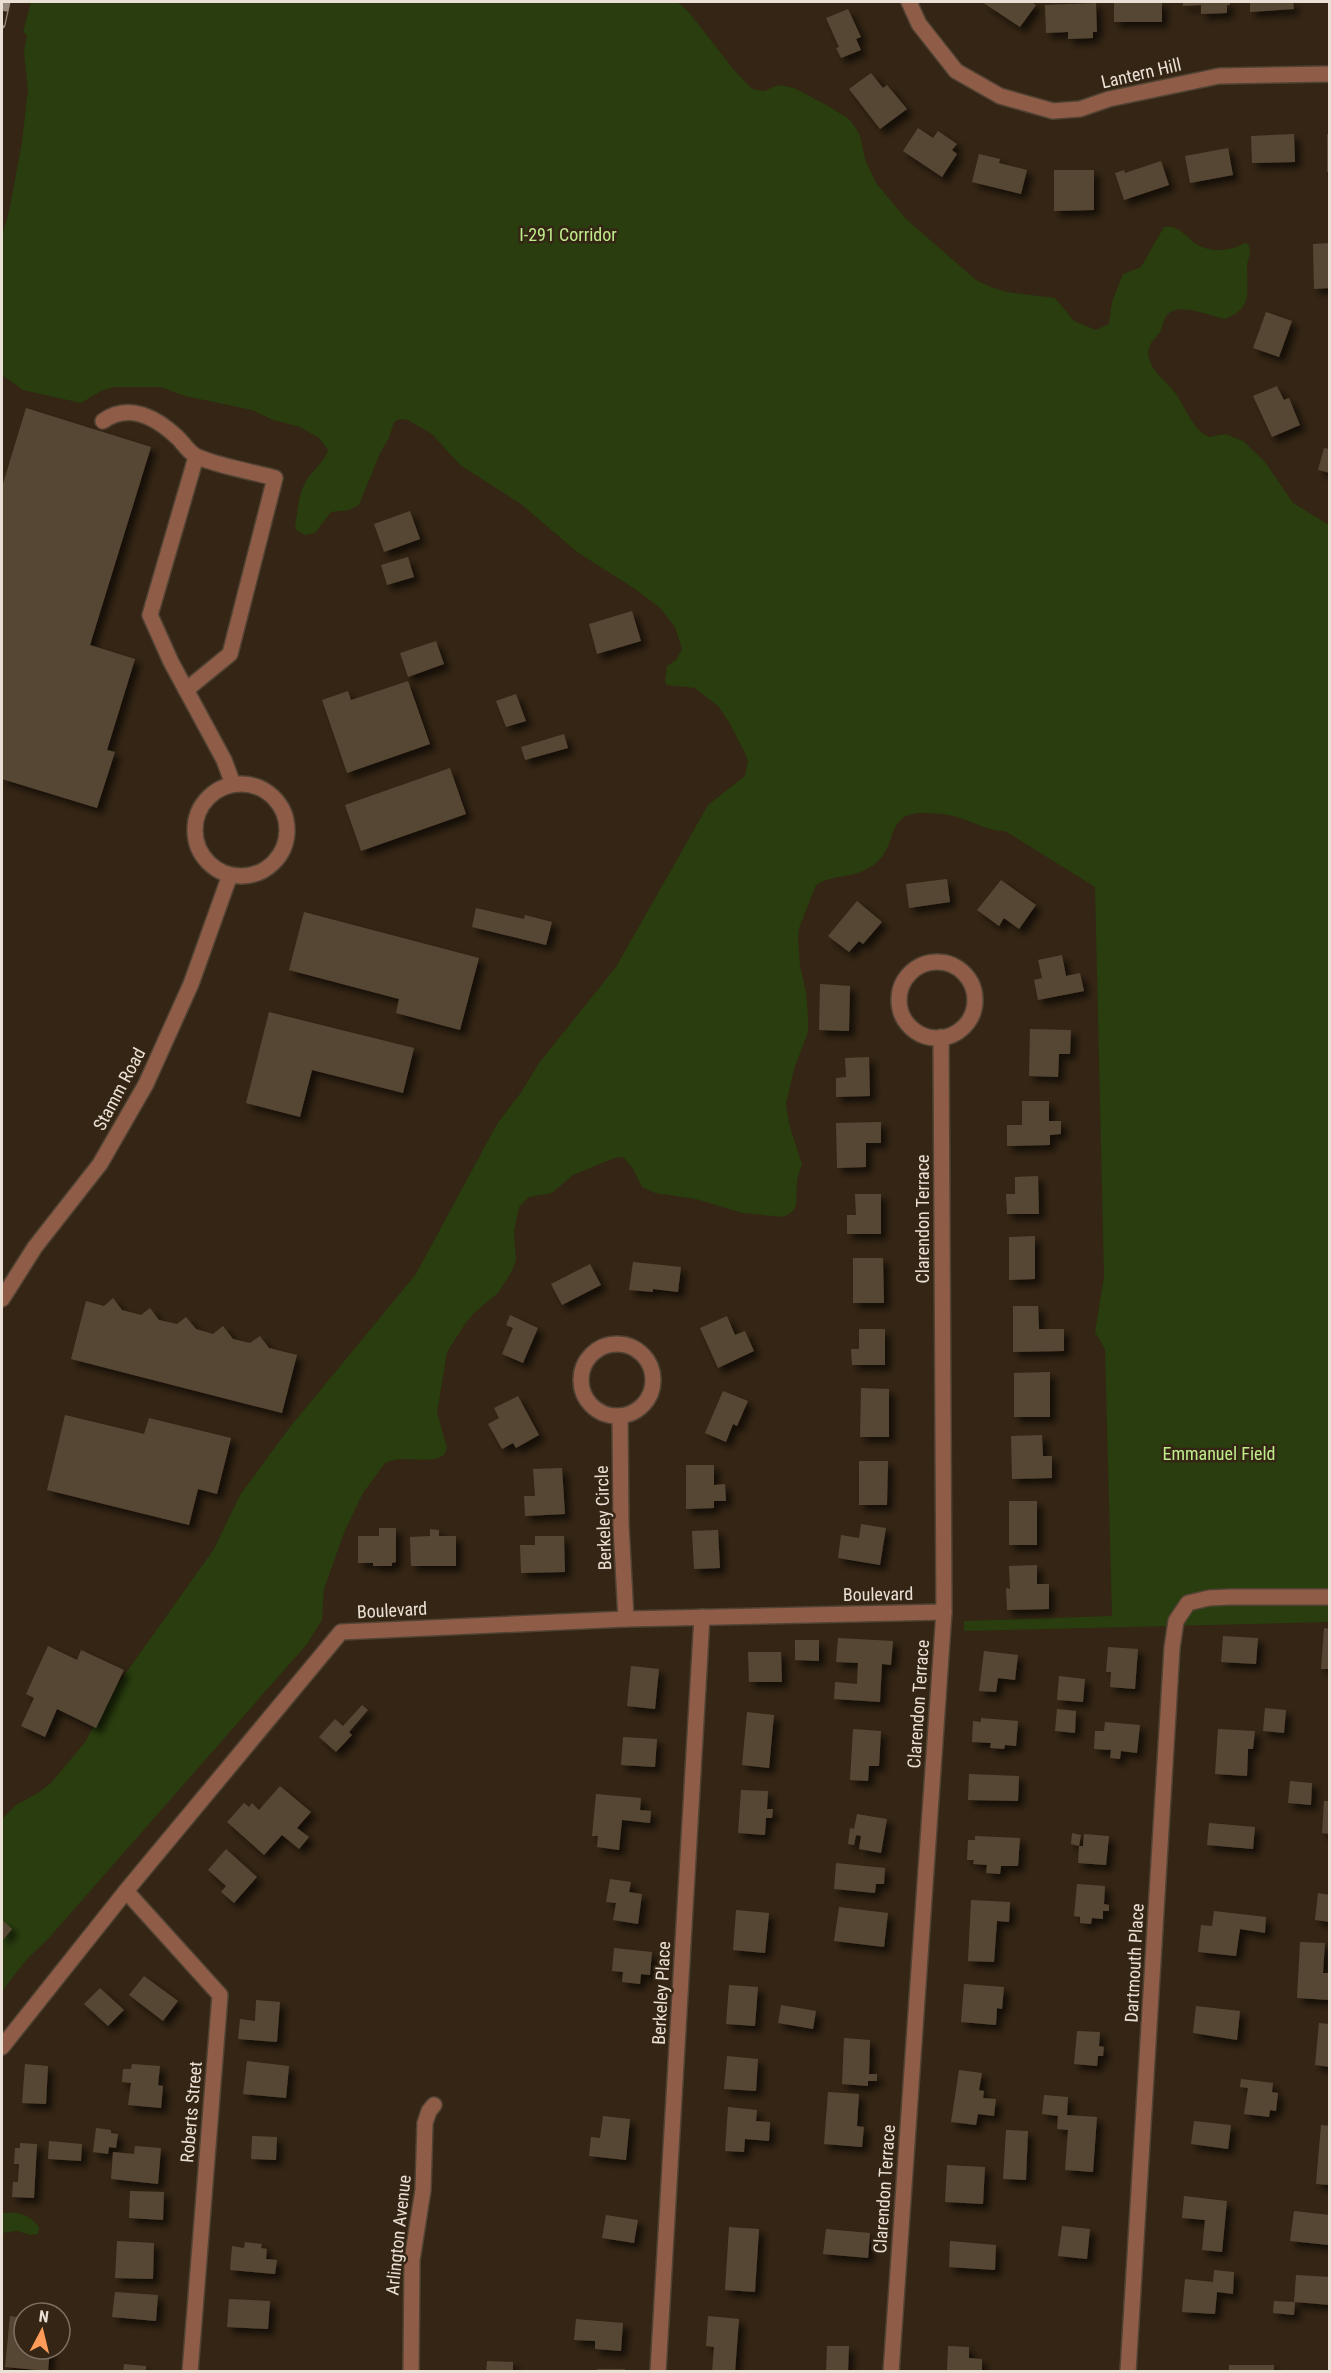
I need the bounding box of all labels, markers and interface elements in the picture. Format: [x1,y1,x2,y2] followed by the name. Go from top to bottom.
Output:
[1099,54,1183,92] street label: Lantern Hill
[519,224,617,245] park label: I-291 Corridor
[88,1044,150,1134] street label: Stamm Road
[912,1155,933,1283] street label: Clarendon Terrace
[1162,1443,1276,1464] park label: Emmanuel Field
[591,1465,615,1571] street label: Berkeley Circle
[843,1583,913,1605] street label: Boulevard
[356,1598,428,1622] street label: Boulevard
[903,1639,933,1769] street label: Clarendon Terrace
[1120,1903,1148,2023] street label: Dartmouth Place
[648,1941,674,2045] street label: Berkeley Place
[176,2060,206,2164] street label: Roberts Street
[869,2124,899,2254] street label: Clarendon Terrace
[381,2174,415,2296] street label: Arlington Avenue
[12,2301,72,2361] north arrow
[38,2307,50,2327] text: N

